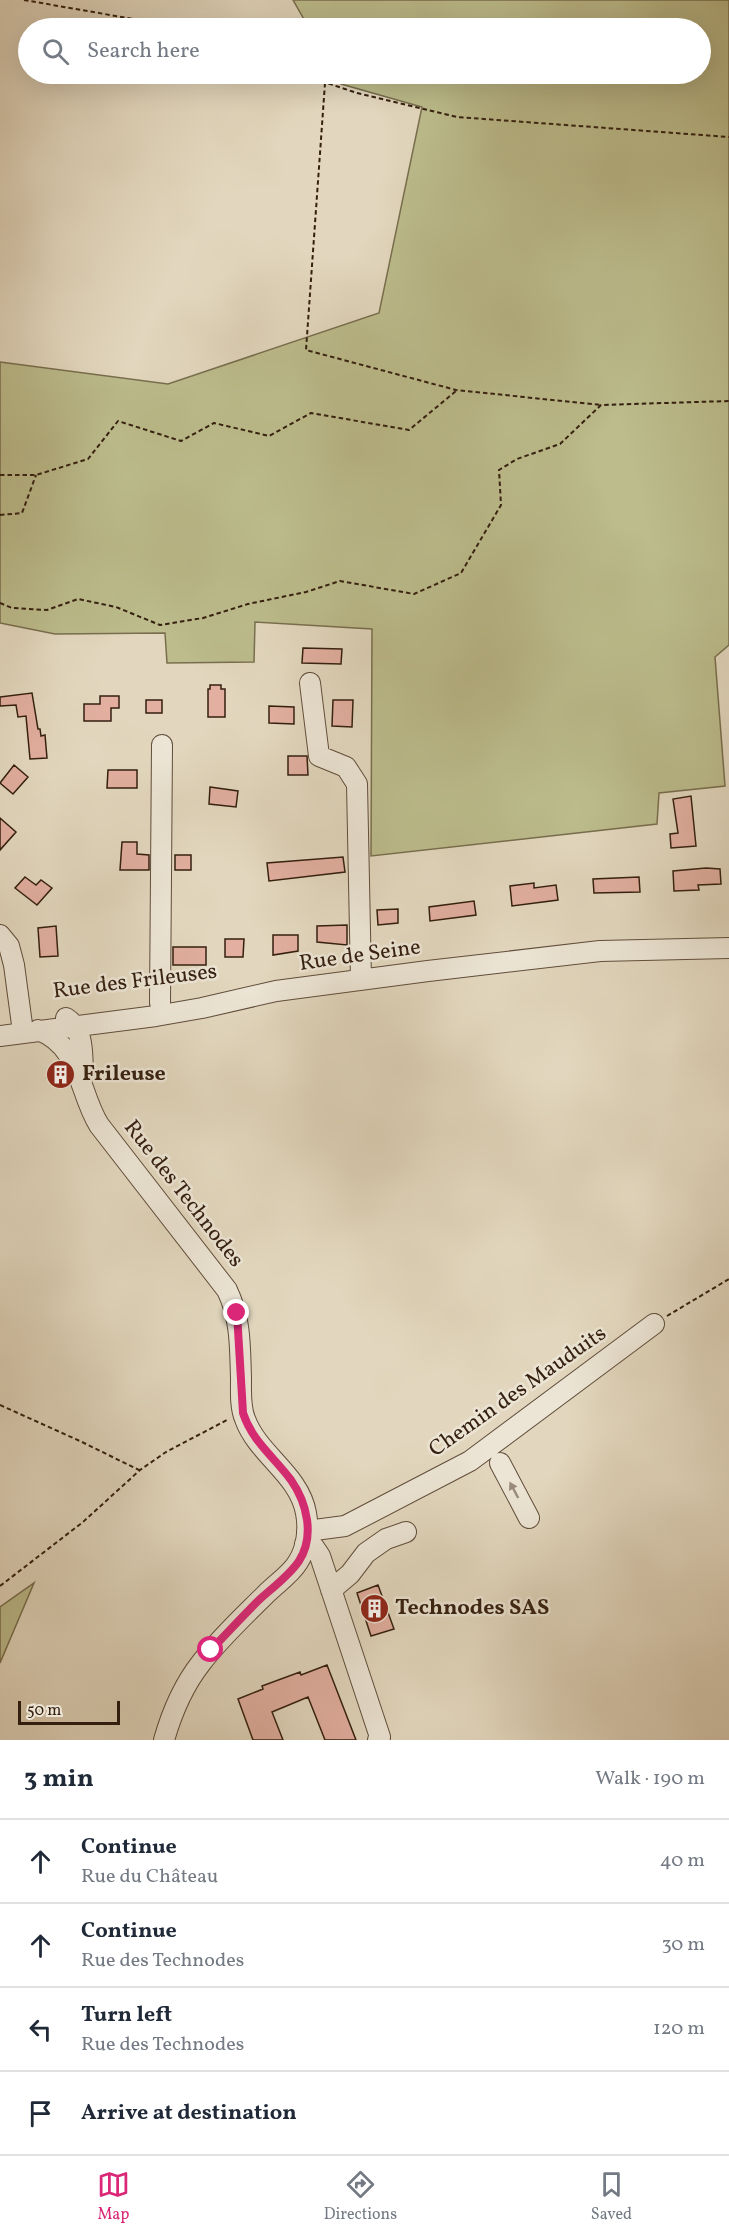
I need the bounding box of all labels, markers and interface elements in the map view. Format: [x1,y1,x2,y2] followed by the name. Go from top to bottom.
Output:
[18,18,711,84] search box
[39,35,72,68] icon: search
[87,36,200,67] text: Search here
[297,932,423,980] street label: Rue de Seine
[51,957,219,1007] street label: Rue des Frileuses
[45,1058,77,1090] building icon: Frileuse
[82,1059,166,1090] place label: Frileuse
[116,1114,250,1274] street label: Rue des Technodes
[223,1299,249,1325] route end
[423,1319,613,1465] street label: Chemin des Mauduits
[509,1482,519,1499] one-way arrow
[358,1592,390,1624] building icon: Technodes SAS
[395,1593,549,1624] place label: Technodes SAS
[197,1636,223,1662] route start
[18,1698,120,1726] scale bar
[27,1700,61,1722] text: 50 m
[24,1761,94,1797] text: 3 min
[595,1765,705,1793] text: Walk · 190 m
[81,1832,177,1863] text: Continue
[24,1845,57,1878] icon: ahead
[660,1847,705,1875] text: 40 m
[81,1863,218,1891] text: Rue du Château
[81,1916,177,1947] text: Continue
[24,1929,57,1962] icon: ahead
[661,1931,705,1959] text: 30 m
[81,1947,244,1975] text: Rue des Technodes
[81,2000,172,2031] text: Turn left
[24,2013,57,2046] icon: left
[653,2015,705,2043] text: 120 m
[81,2031,244,2059] text: Rue des Technodes
[24,2097,57,2130] icon: arrive
[81,2098,297,2129] text: Arrive at destination
[97,2168,130,2226] tab: Map
[324,2168,397,2226] tab: Directions
[591,2168,632,2226] tab: Saved

